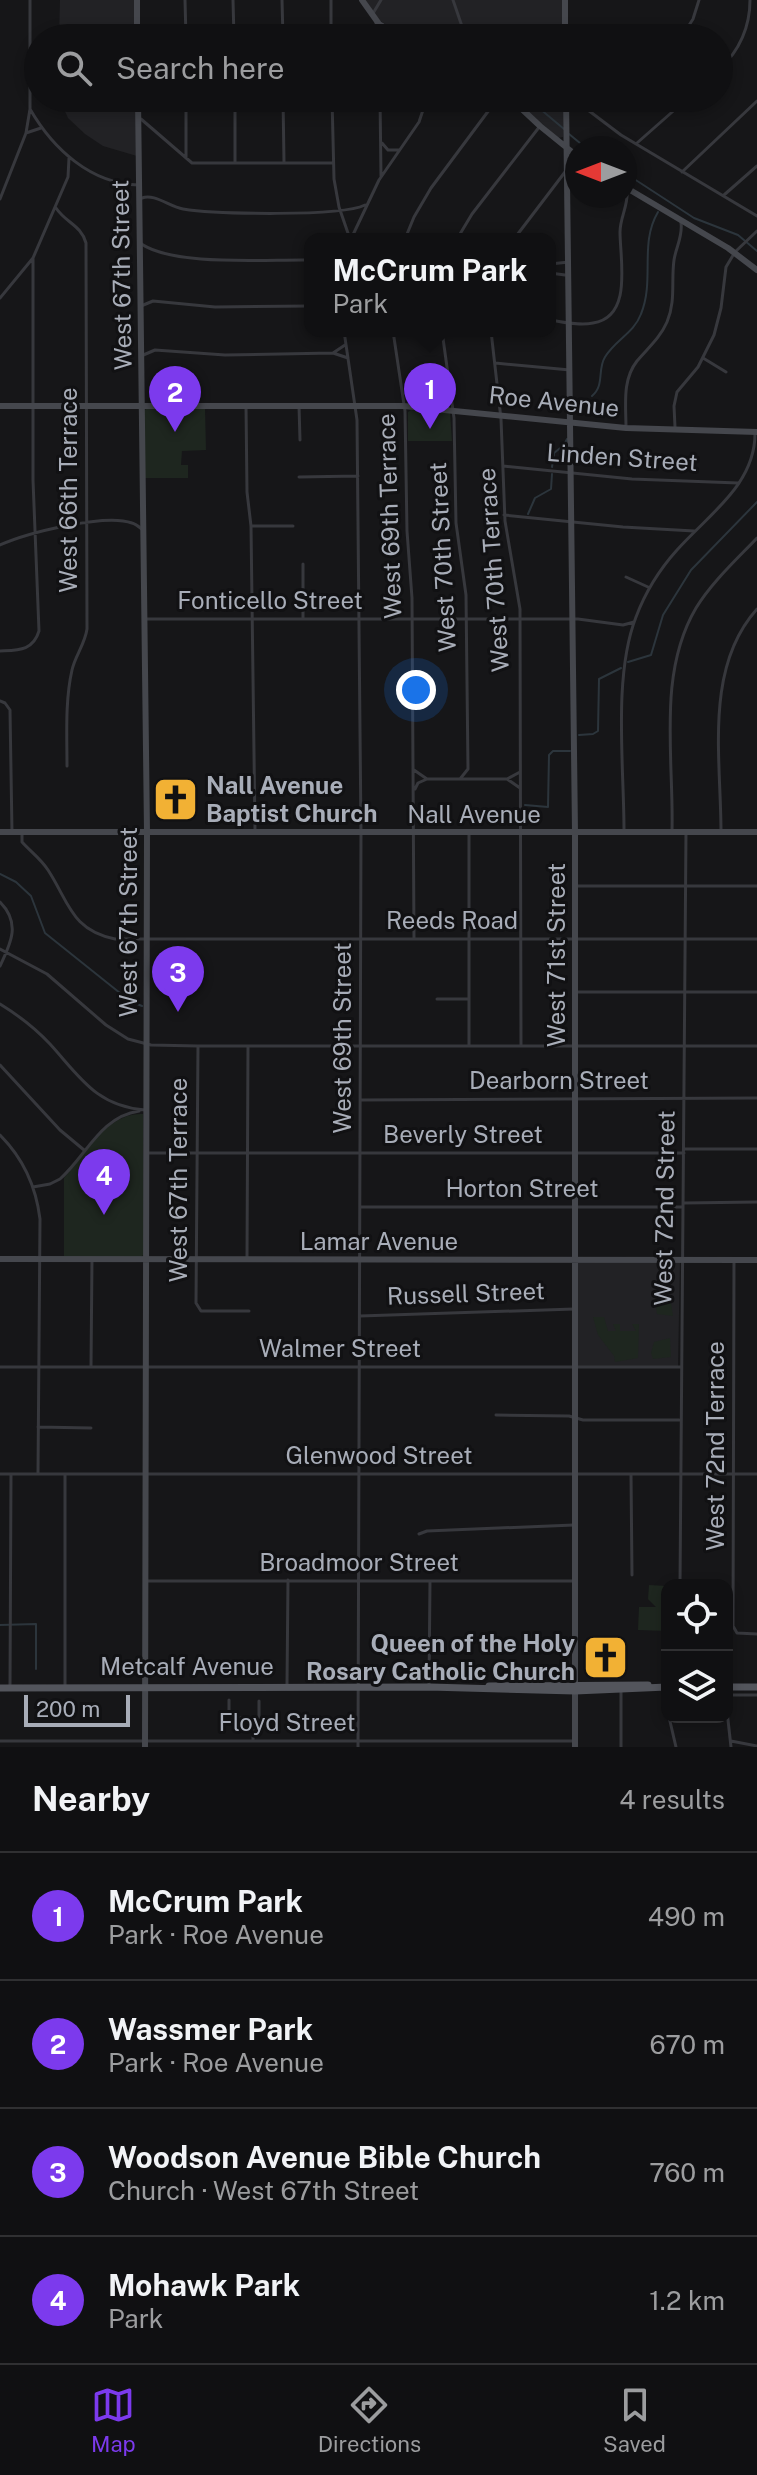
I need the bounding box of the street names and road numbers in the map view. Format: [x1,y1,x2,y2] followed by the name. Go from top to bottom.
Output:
[105,180,137,370] street label: West 67th Street
[487,380,621,422] street label: Roe Avenue
[54,387,82,593] street label: West 66th Terrace
[371,413,407,619] street label: West 69th Terrace
[546,438,699,476] street label: Linden Street
[423,461,461,653] street label: West 70th Street
[472,467,514,673] street label: West 70th Terrace
[177,586,363,614] street label: Fonticello Street
[407,800,541,828] street label: Nall Avenue
[114,827,142,1017] street label: West 67th Street
[542,863,570,1047] street label: West 71st Street
[386,906,518,934] street label: Reeds Road
[328,942,356,1134] street label: West 69th Street
[469,1066,649,1094] street label: Dearborn Street
[164,1078,192,1282] street label: West 67th Terrace
[648,1110,680,1306] street label: West 72nd Street
[383,1120,543,1148] street label: Beverly Street
[445,1174,599,1202] street label: Horton Street
[300,1227,458,1255] street label: Lamar Avenue
[387,1276,545,1310] street label: Russell Street
[259,1334,421,1362] street label: Walmer Street
[701,1341,729,1551] street label: West 72nd Terrace
[285,1441,473,1469] street label: Glenwood Street
[259,1548,459,1576] street label: Broadmoor Street
[100,1652,274,1680] street label: Metcalf Avenue
[218,1708,356,1736] street label: Floyd Street

